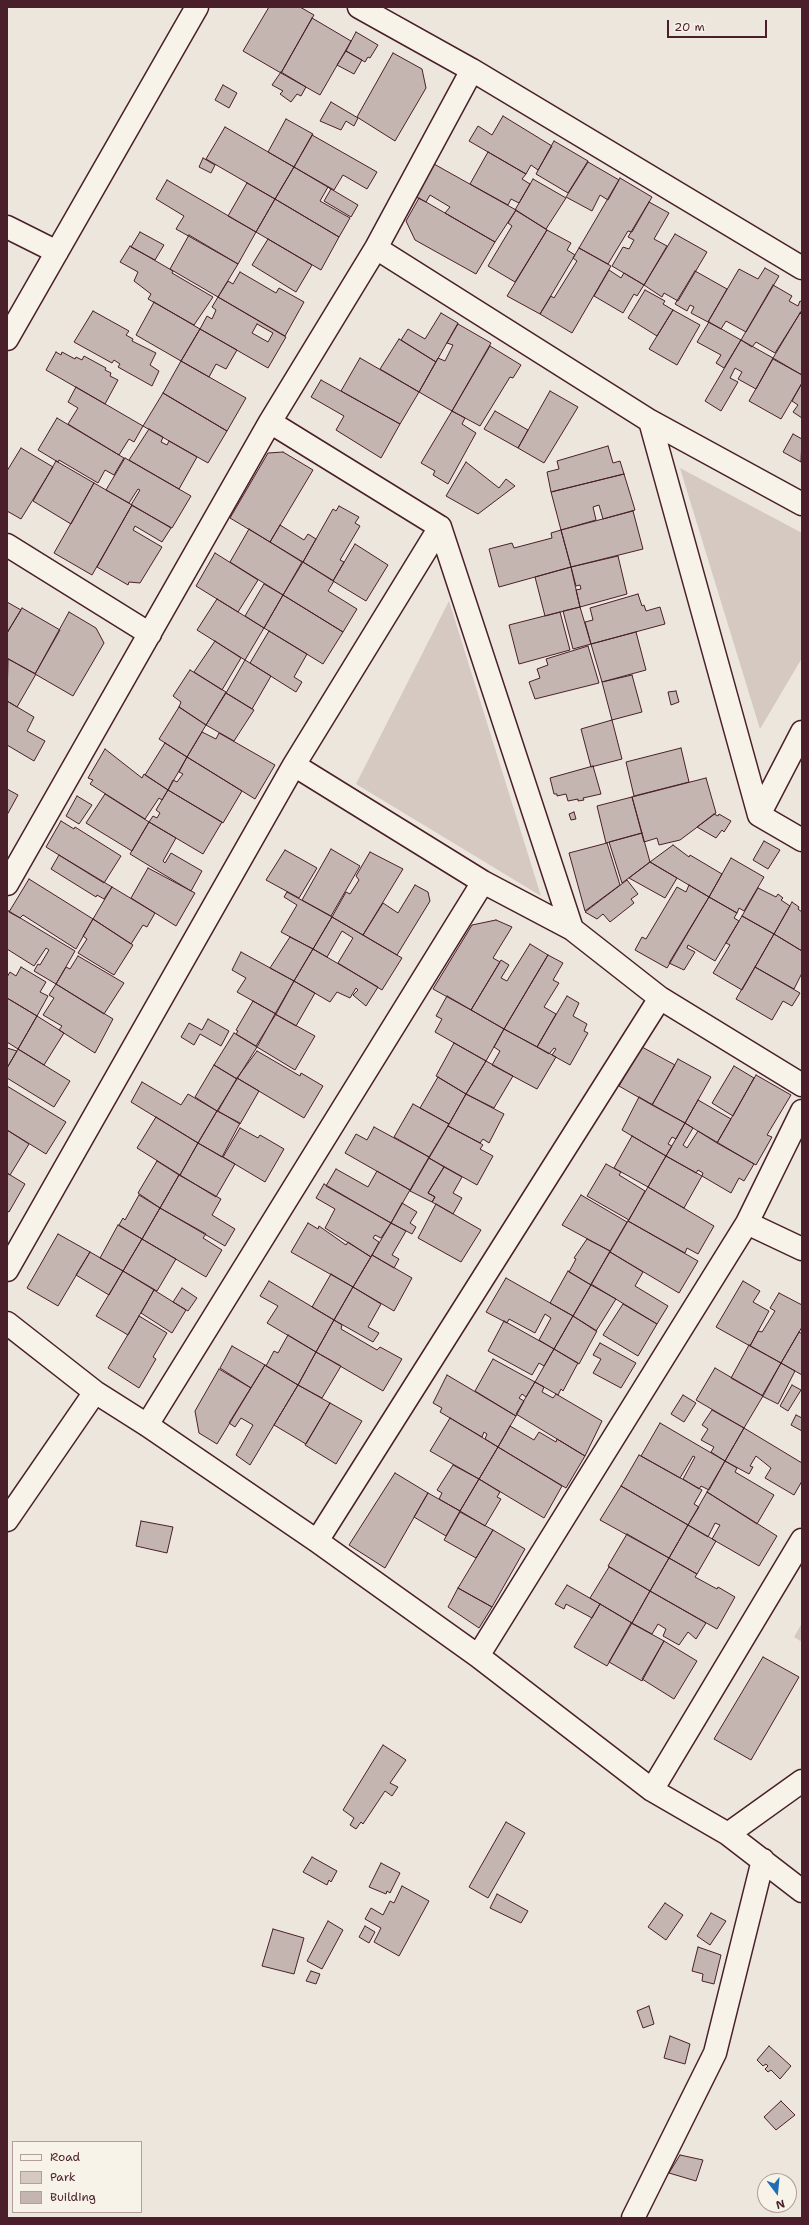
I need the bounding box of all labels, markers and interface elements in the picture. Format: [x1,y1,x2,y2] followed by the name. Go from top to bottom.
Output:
[669,12,769,38] scale bar
[674,19,705,35] text: 20 m
[12,2141,142,2213] legend
[50,2149,80,2165] text: Road
[50,2169,76,2185] text: Park
[757,2173,797,2213] north arrow
[50,2189,96,2205] text: Building
[774,2196,786,2212] text: N

